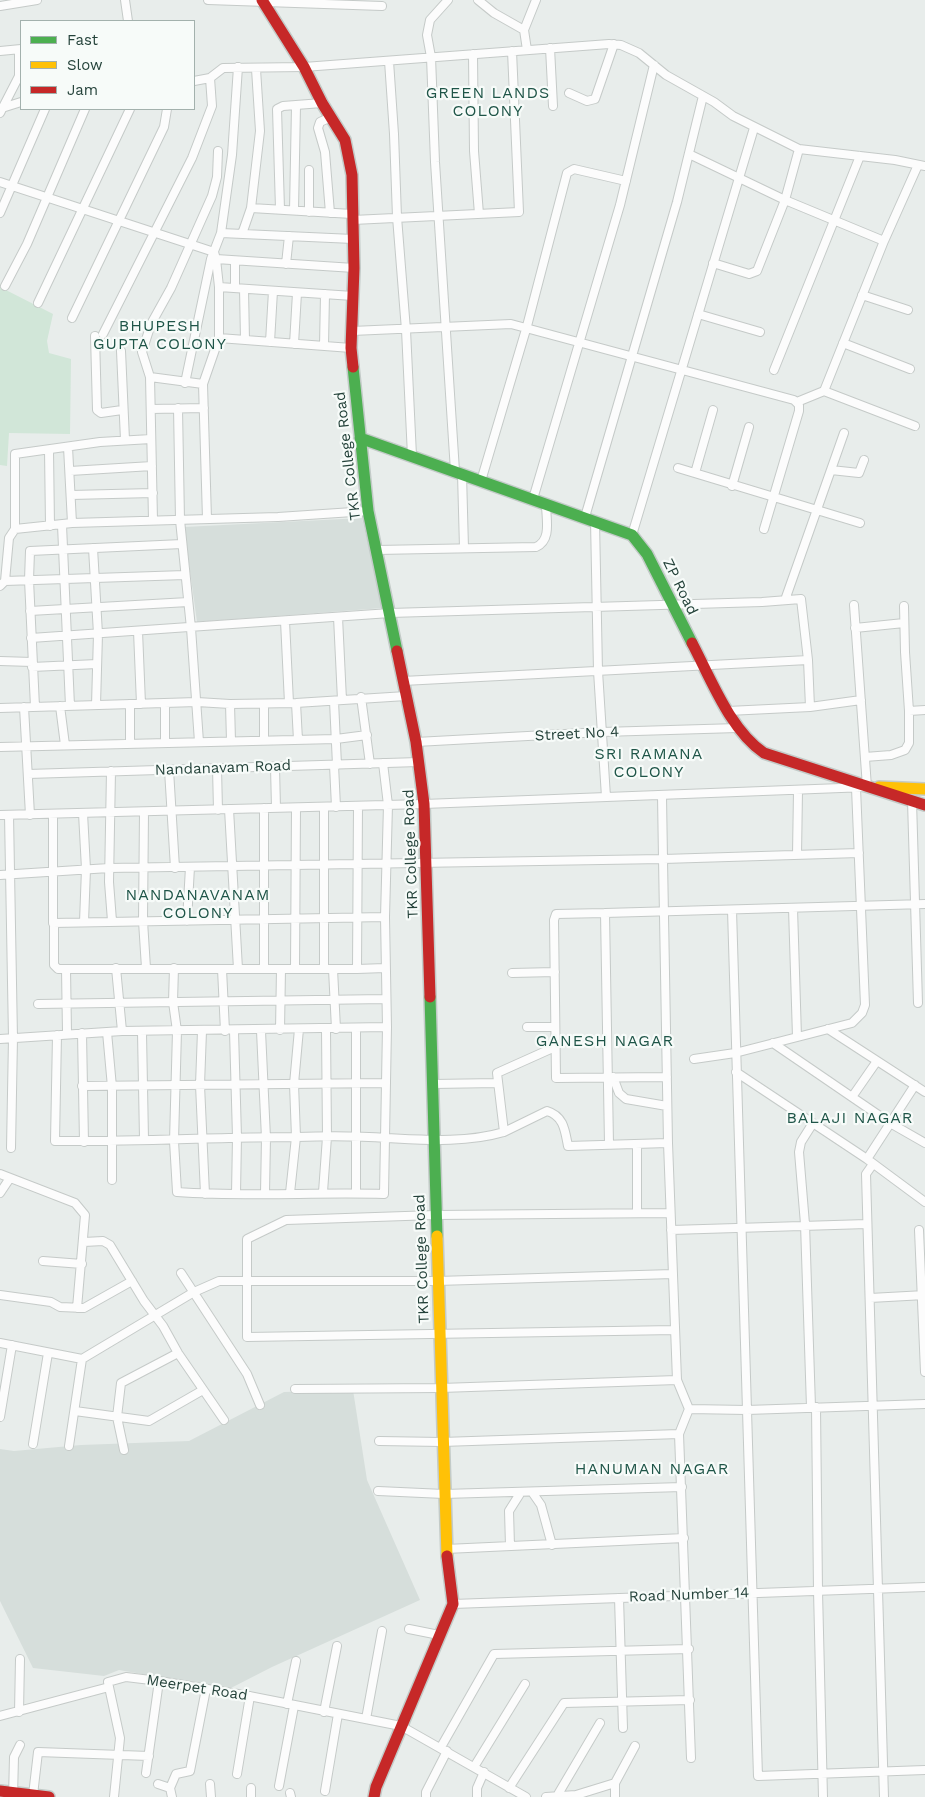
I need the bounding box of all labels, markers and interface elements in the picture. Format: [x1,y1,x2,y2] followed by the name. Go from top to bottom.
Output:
[20,20,195,110] legend
[67,31,98,49] text: Fast
[67,56,103,74] text: Slow
[67,81,98,99] text: Jam
[424,83,552,121] district label: GREEN LANDS COLONY
[92,316,228,354] district label: BHUPESH GUPTA COLONY
[331,391,365,521] street label: TKR College Road
[659,556,701,618] street label: ZP Road
[534,723,620,745] street label: Street No 4
[593,744,705,782] district label: SRI RAMANA COLONY
[155,757,291,779] street label: Nandanavam Road
[400,789,422,919] street label: TKR College Road
[124,885,272,923] district label: NANDANAVANAM COLONY
[534,1031,676,1051] district label: GANESH NAGAR
[785,1108,915,1128] district label: BALAJI NAGAR
[411,1194,433,1324] street label: TKR College Road
[573,1459,731,1479] district label: HANUMAN NAGAR
[628,1584,750,1606] street label: Road Number 14
[145,1671,249,1705] street label: Meerpet Road

